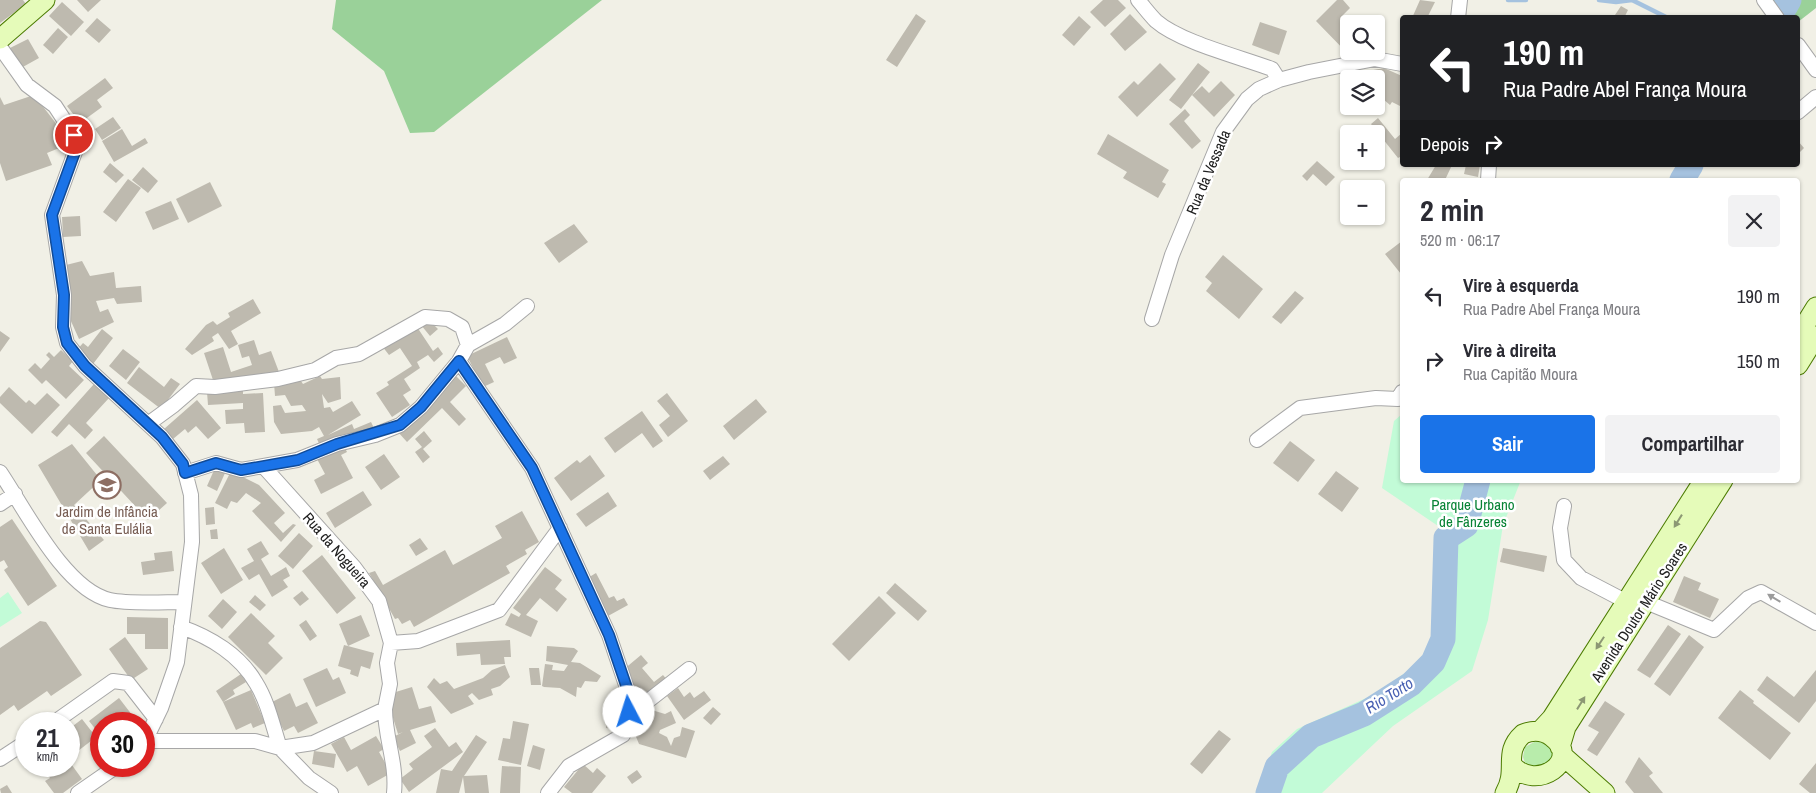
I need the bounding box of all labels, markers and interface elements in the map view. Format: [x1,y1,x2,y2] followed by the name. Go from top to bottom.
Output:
[1340,15,1385,225] map controls
[1340,15,1385,60] button: search
[1503,29,1584,76] text: 190 m
[1420,35,1485,100] icon: left
[1340,70,1385,115] button: layers
[1503,74,1747,104] text: Rua Padre Abel França Moura
[53,114,95,156] pin
[60,121,88,149] icon: arrive
[1340,125,1385,170] button: +
[1181,126,1235,218] street label: Rua da Vessada
[1479,130,1507,158] icon: right
[1420,131,1469,157] text: Depois
[1340,180,1385,225] button: −
[1420,190,1484,230] text: 2 min
[1728,195,1780,247] button: close
[1420,229,1500,251] text: 520 m · 06:17
[1463,272,1579,298] text: Vire à esquerda
[1420,282,1448,310] icon: left
[1737,283,1780,309] text: 190 m
[1463,298,1640,320] text: Rua Padre Abel França Moura
[1463,337,1556,363] text: Vire à direita
[1420,347,1448,375] icon: right
[1737,348,1780,374] text: 150 m
[1463,363,1578,385] text: Rua Capitão Moura
[1420,415,1595,473] button: Sair
[1605,415,1780,473] button: Compartilhar
[92,470,122,500] school or university icon: Jardim de Infância de Santa Eulália
[1431,494,1515,532] park label: Parque Urbano de Fânzeres
[56,501,158,539] place label: Jardim de Infância de Santa Eulália
[298,508,376,592] street label: Rua da Nogueira
[1674,515,1683,528] one-way arrow
[1585,538,1692,687] street label: Avenida Doutor Mário Soares
[1768,593,1781,603] one-way arrow
[1596,637,1605,650] one-way arrow
[1361,672,1417,718] water label: Rio Torto
[602,685,654,737] position arrow
[1576,697,1585,710] one-way arrow
[90,712,155,777] speed limit sign: 30
[36,721,59,755] text: 21
[37,749,58,765] text: km/h

